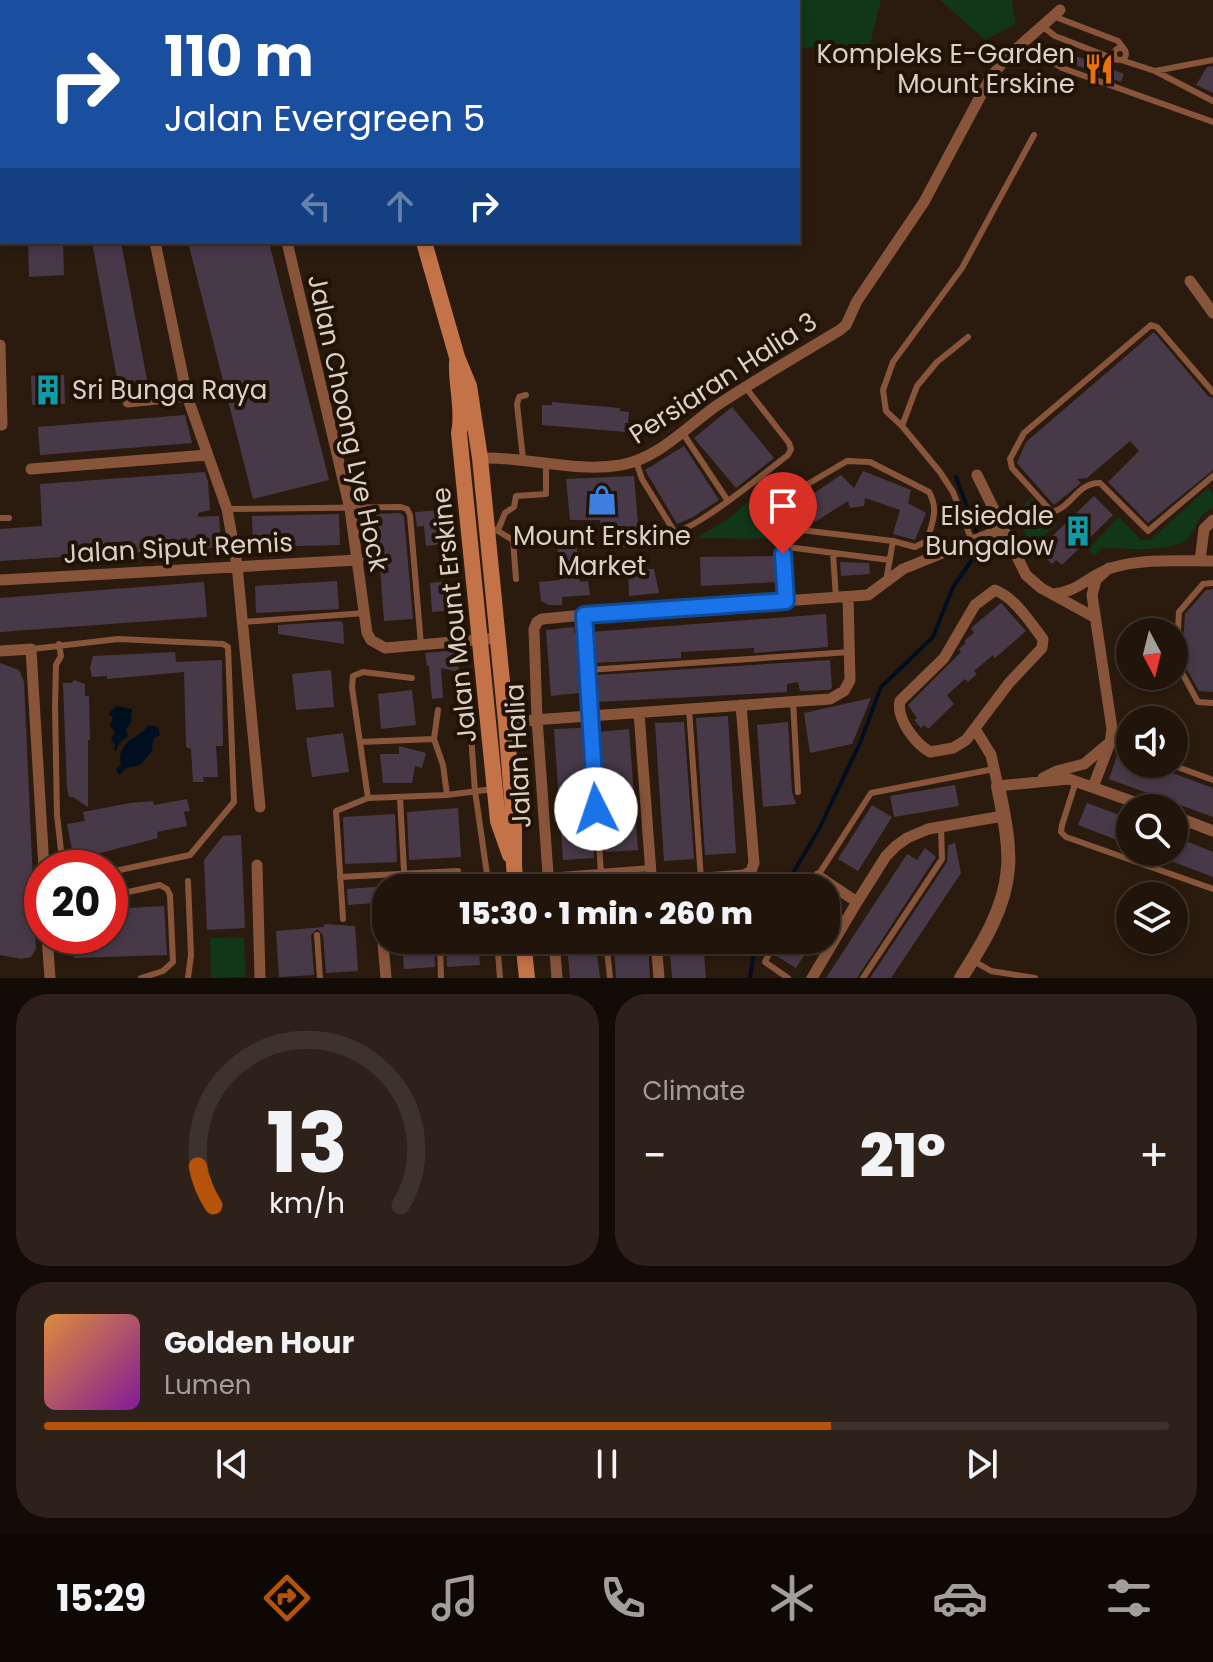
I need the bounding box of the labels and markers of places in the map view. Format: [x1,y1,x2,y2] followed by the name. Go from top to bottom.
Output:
[817,36,1075,102] place label: Kompleks E-Garden Mount Erskine
[1082,52,1116,86] restaurant icon: Kompleks E-Garden Mount Erskine
[72,372,267,408] place label: Sri Bunga Raya
[31,373,65,407] building icon: Sri Bunga Raya
[749,472,817,554] pin
[585,483,619,517] shop icon: Mount Erskine Market
[925,498,1054,564] place label: Elsiedale Bungalow
[1061,514,1095,548] building icon: Elsiedale Bungalow
[513,518,691,584] place label: Mount Erskine Market

